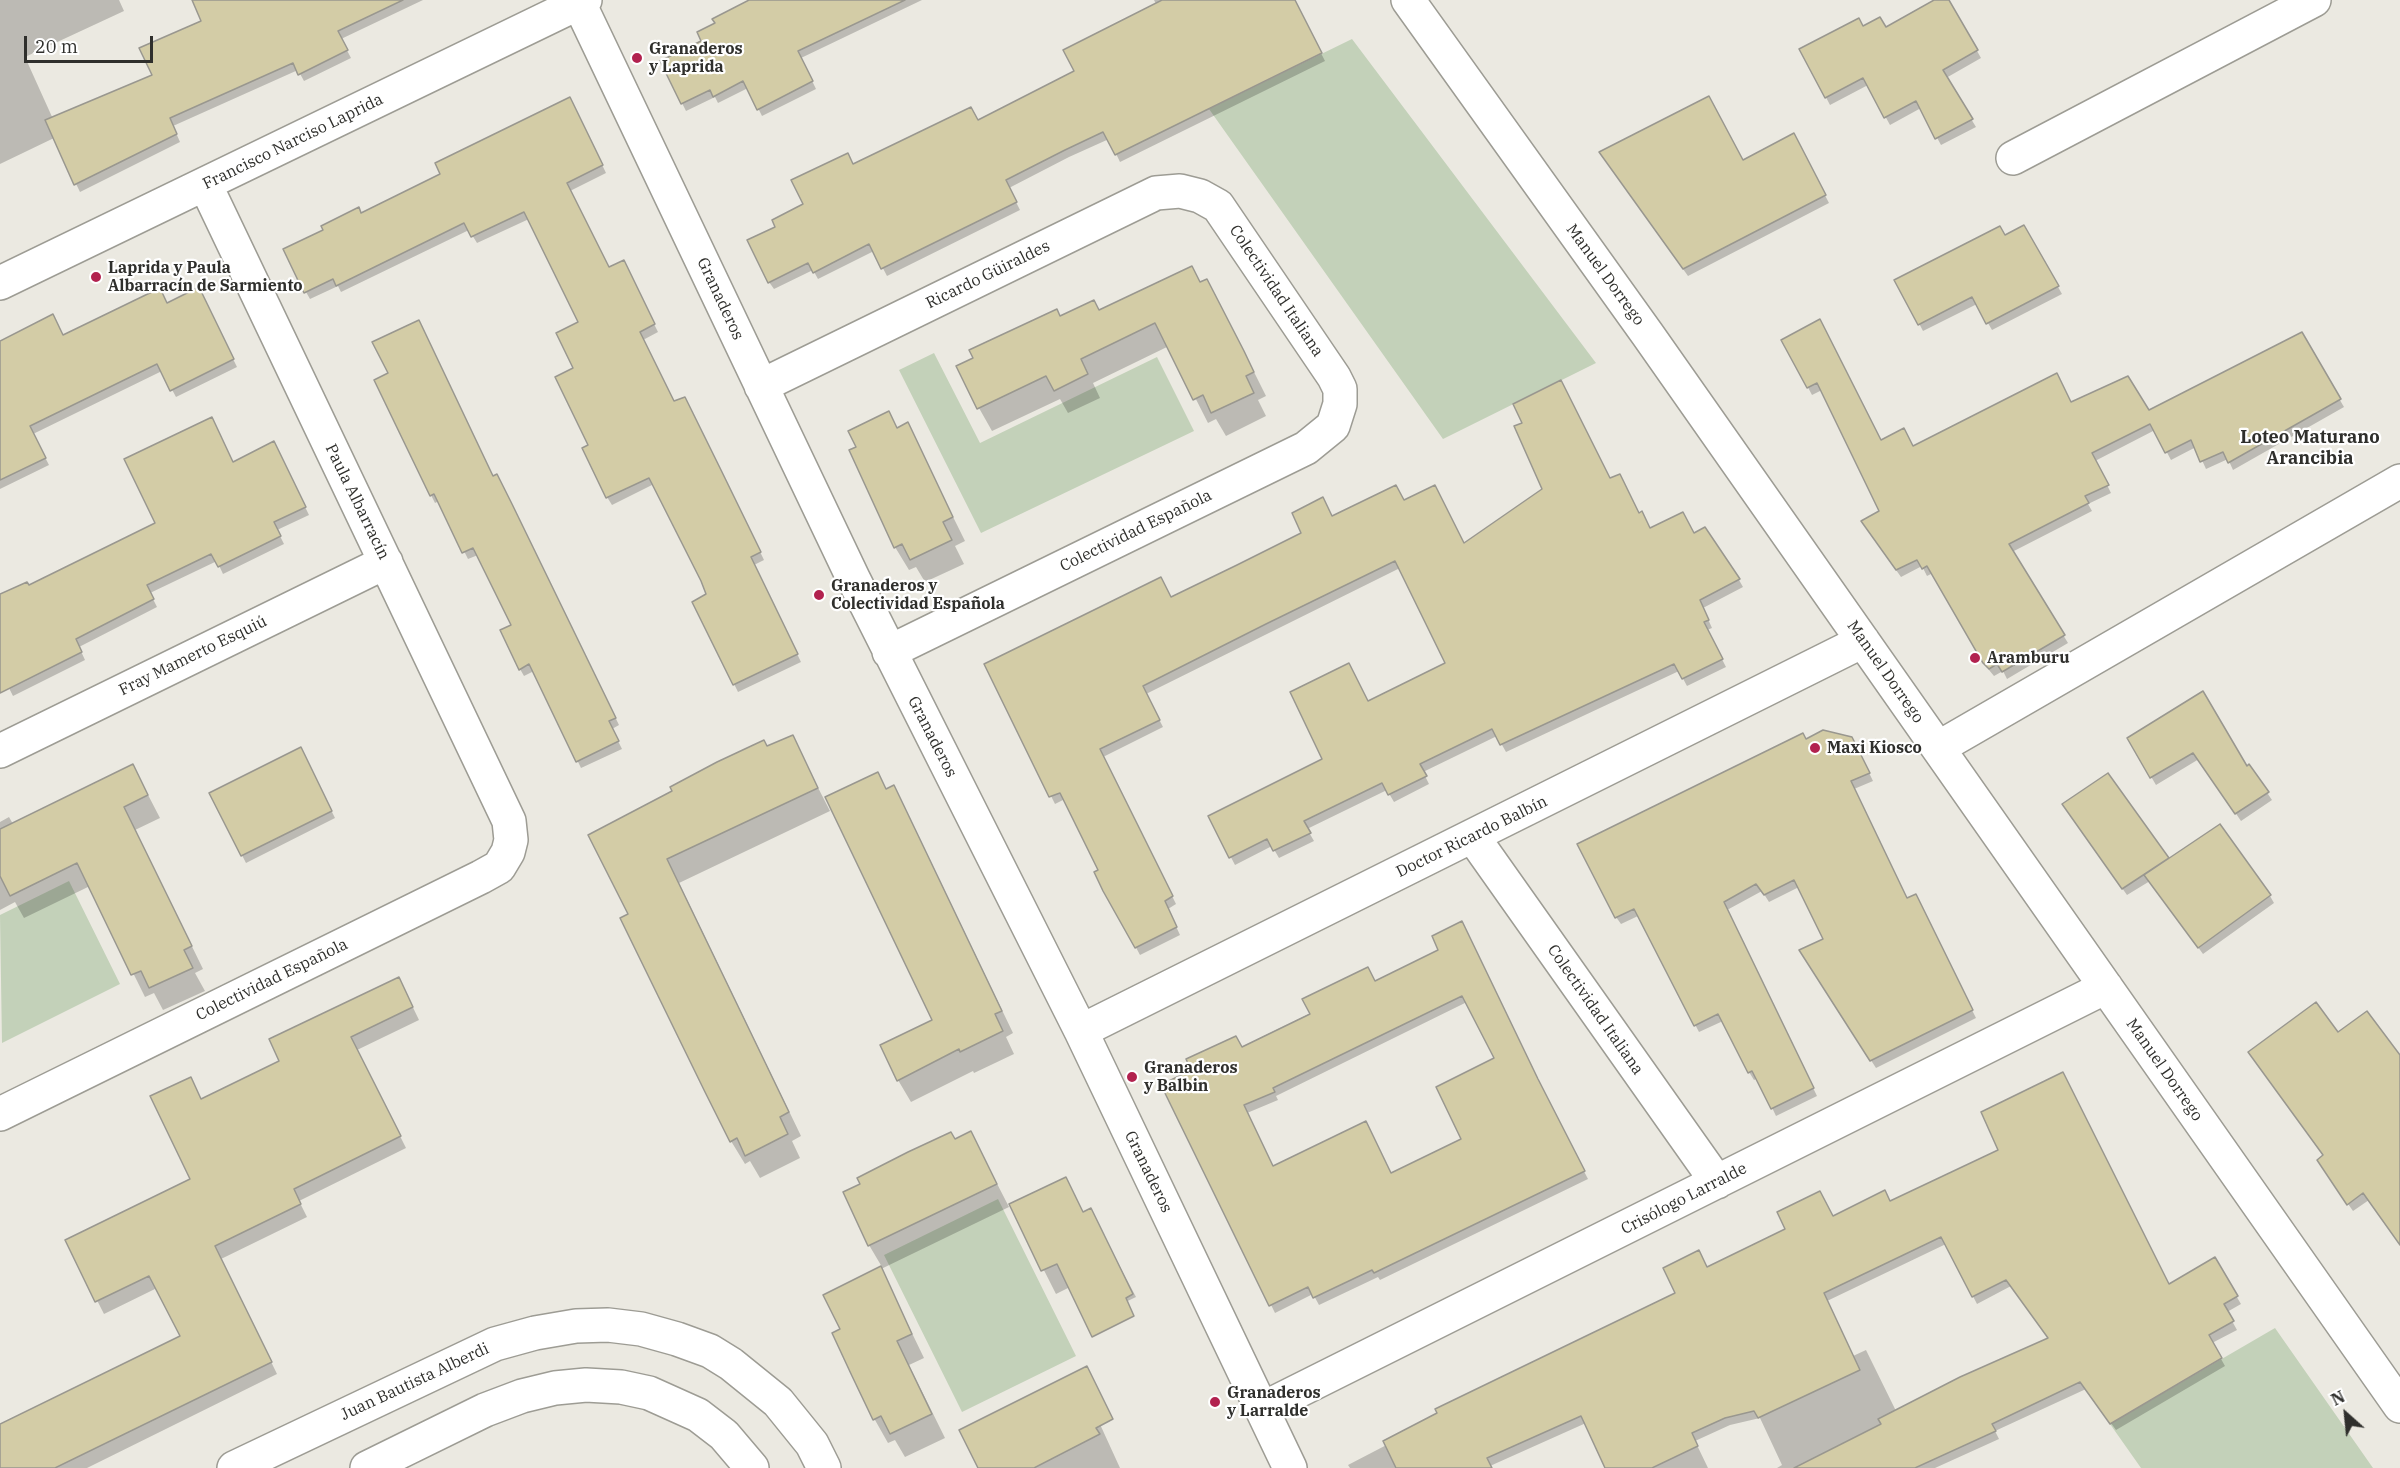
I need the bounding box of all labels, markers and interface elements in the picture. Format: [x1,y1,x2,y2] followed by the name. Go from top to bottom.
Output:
[27,24,156,62] scale bar
[35,35,78,58] text: 20 m
[649,39,743,77] place label: Granaderos y Laprida
[630,51,644,65] marker: Granaderos y Laprida
[200,90,386,194] street label: Francisco Narciso Laprida
[1562,221,1648,329] street label: Manuel Dorrego
[1225,222,1327,360] street label: Colectividad Italiana
[923,237,1053,313] street label: Ricardo Güiraldes
[693,255,747,343] street label: Granaderos
[108,258,303,296] place label: Laprida y Paula Albarracín de Sarmiento
[89,270,103,284] marker: Laprida y Paula Albarracín de Sarmiento
[2240,427,2380,470] district label: Loteo Maturano Arancibia
[321,441,393,563] street label: Paula Albarracín
[1057,486,1215,576] street label: Colectividad Española
[831,576,1005,614] place label: Granaderos y Colectividad Española
[812,588,826,602] marker: Granaderos y Colectividad Española
[116,612,270,700] street label: Fray Mamerto Esquiú
[1843,617,1927,727] street label: Manuel Dorrego
[1987,648,2070,668] place label: Aramburu
[1968,651,1982,665] marker: Aramburu
[903,693,961,781] street label: Granaderos
[1827,738,1922,758] place label: Maxi Kiosco
[1808,741,1822,755] marker: Maxi Kiosco
[1393,792,1551,882] street label: Doctor Ricardo Balbín
[193,935,351,1025] street label: Colectividad Española
[1543,941,1647,1079] street label: Colectividad Italiana
[2122,1015,2206,1125] street label: Manuel Dorrego
[1144,1058,1238,1096] place label: Granaderos y Balbin
[1125,1070,1139,1084] marker: Granaderos y Balbin
[1120,1128,1176,1216] street label: Granaderos
[1618,1159,1750,1239] street label: Crisólogo Larralde
[338,1339,492,1425] street label: Juan Bautista Alberdi
[1227,1383,1321,1421] place label: Granaderos y Larralde
[2316,1384,2376,1444] north arrow
[2328,1386,2348,1410] text: N
[1208,1395,1222,1409] marker: Granaderos y Larralde

